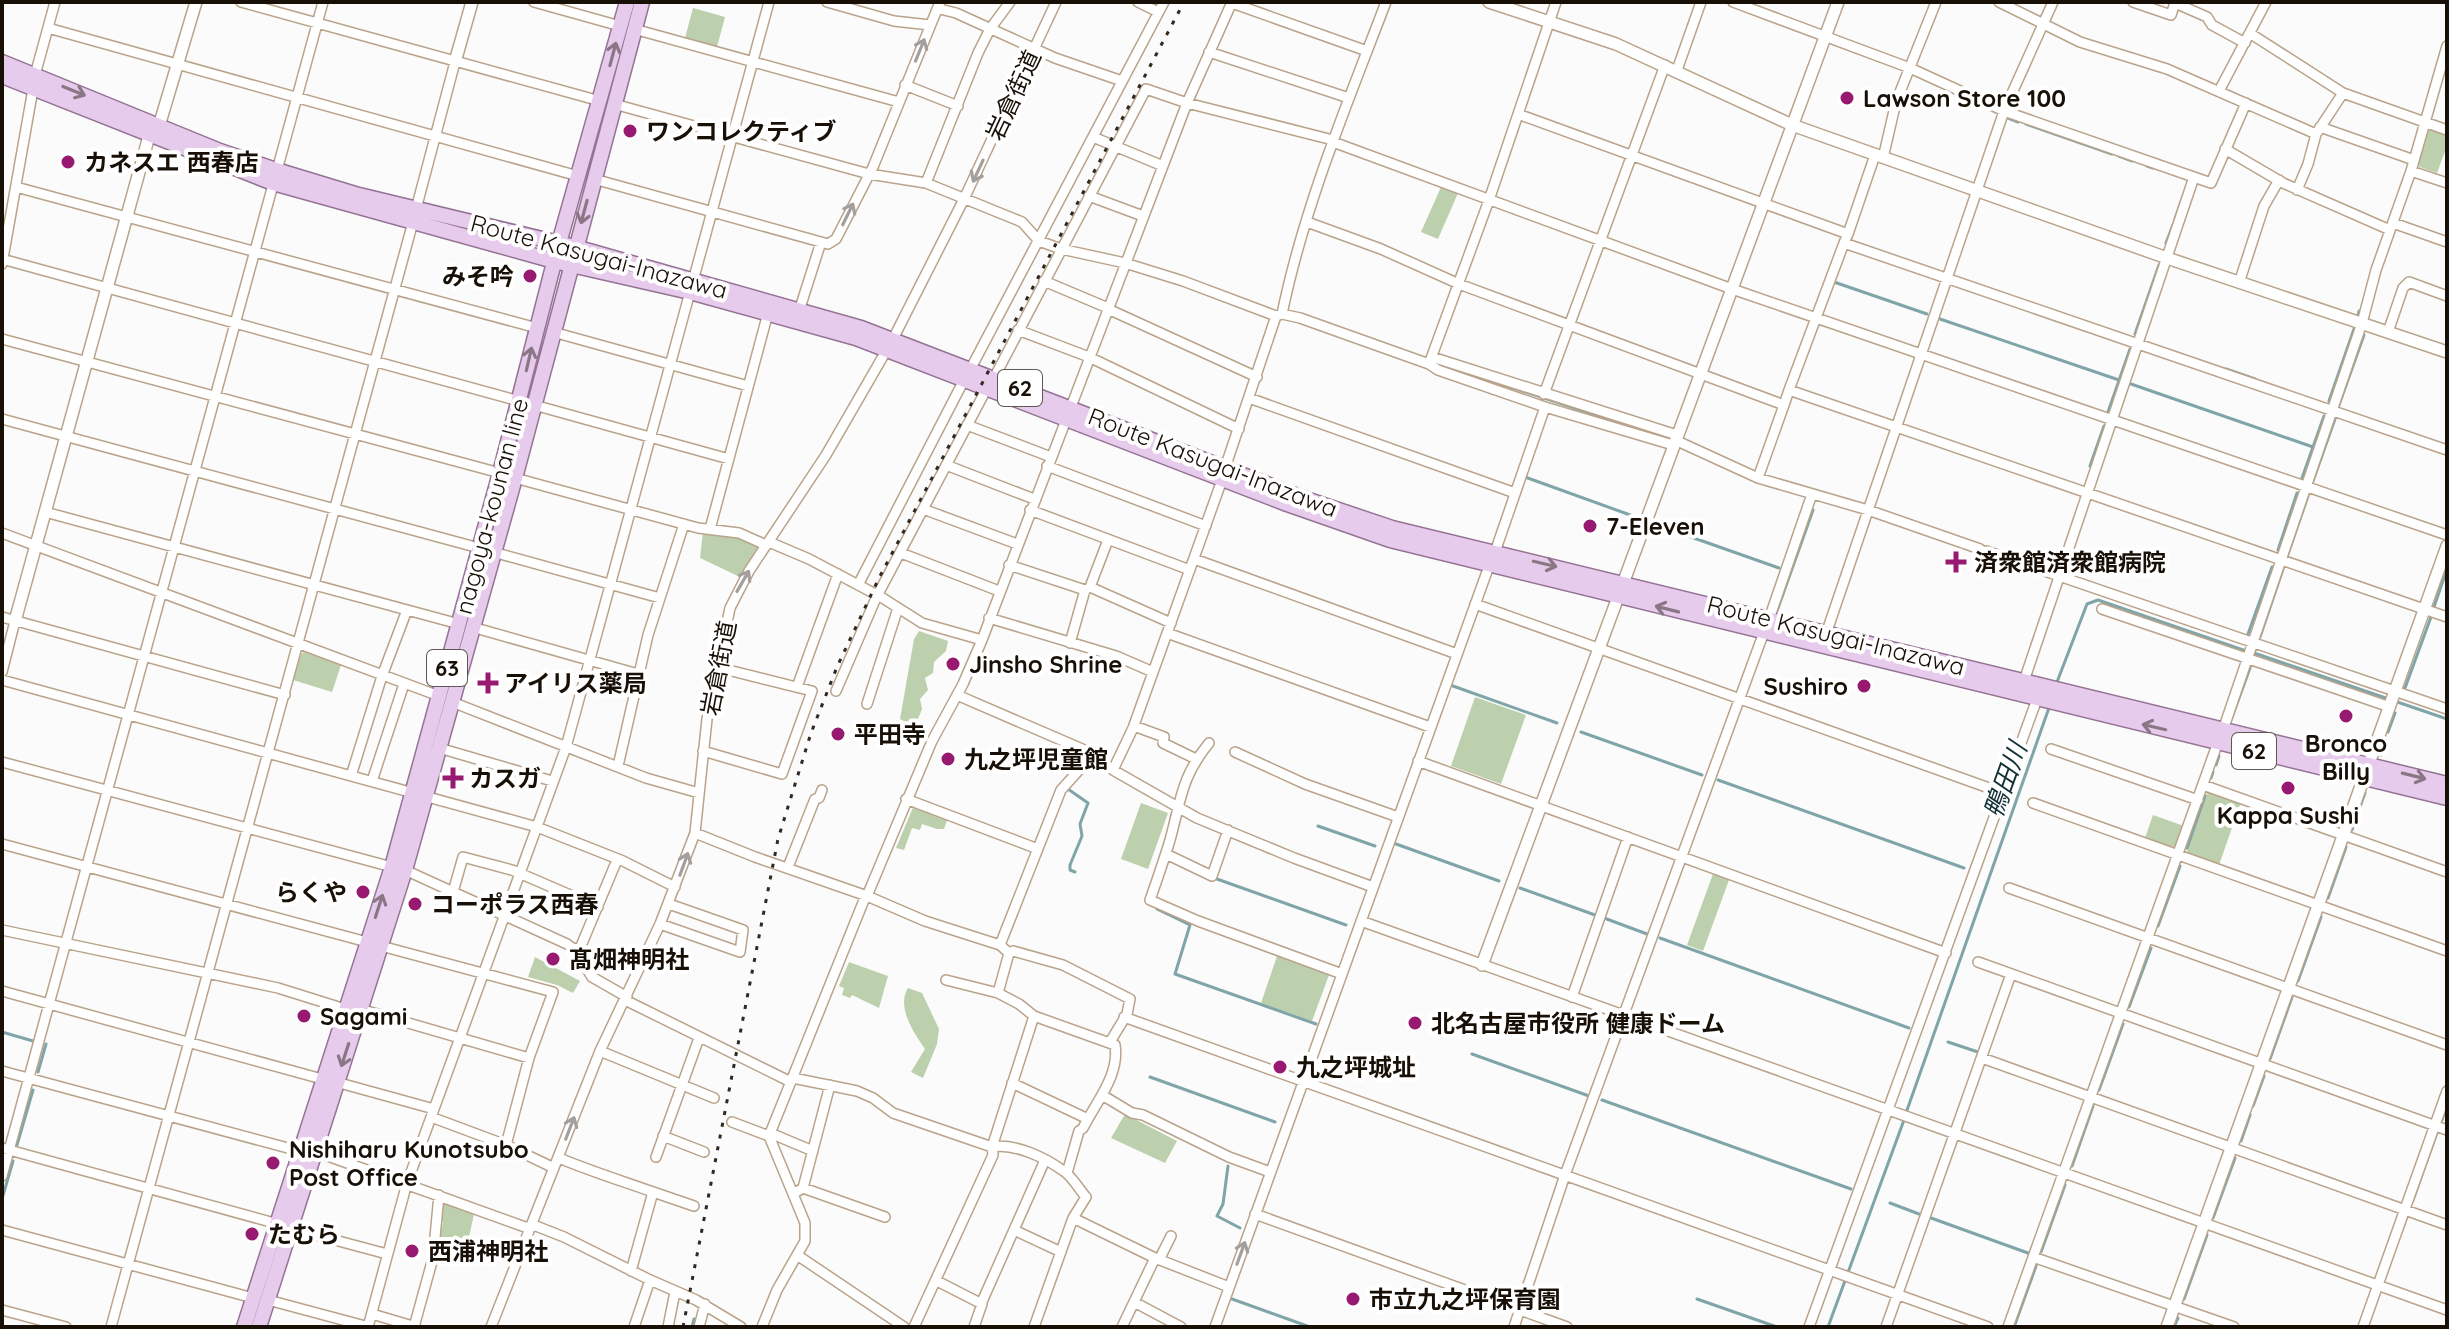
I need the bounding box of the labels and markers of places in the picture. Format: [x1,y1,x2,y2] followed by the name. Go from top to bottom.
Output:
[1863,83,2066,113] place label: Lawson Store 100
[1838,89,1856,107] marker: Lawson Store 100
[646,116,837,146] place label: ワンコレクティブ
[621,122,639,140] marker: ワンコレクティブ
[84,147,259,177] place label: カネスエ 西春店
[59,153,77,171] marker: カネスエ 西春店
[442,261,514,291] place label: みそ吟
[521,267,539,285] marker: みそ吟
[1606,511,1705,541] place label: 7-Eleven
[1581,517,1599,535] marker: 7-Eleven
[1974,547,2166,577] place label: 済衆館済衆館病院
[1945,551,1967,573] marker: 済衆館済衆館病院
[969,649,1122,679] place label: Jinsho Shrine
[944,655,962,673] marker: Jinsho Shrine
[504,668,647,698] place label: アイリス薬局
[1763,671,1848,701] place label: Sushiro
[479,674,497,692] marker: アイリス薬局
[1855,677,1873,695] marker: Sushiro
[2337,707,2355,725] marker: Bronco Billy
[854,719,926,749] place label: 平田寺
[829,725,847,743] marker: 平田寺
[2305,728,2387,786] place label: Bronco Billy
[964,744,1108,774] place label: 九之坪児童館
[939,750,957,768] marker: 九之坪児童館
[469,763,541,793] place label: カスガ
[444,769,462,787] marker: カスガ
[2279,779,2297,797] marker: Kappa Sushi
[2217,800,2359,830] place label: Kappa Sushi
[275,877,347,907] place label: らくや
[354,883,372,901] marker: らくや
[431,889,599,919] place label: コーポラス西春
[406,895,424,913] marker: コーポラス西春
[569,944,689,974] place label: 髙畑神明社
[544,950,562,968] marker: 髙畑神明社
[320,1001,407,1031] place label: Sagami
[295,1007,313,1025] marker: Sagami
[1431,1008,1725,1038] place label: 北名古屋市役所 健康ドーム
[1406,1014,1424,1032] marker: 北名古屋市役所 健康ドーム
[1296,1052,1416,1082] place label: 九之坪城址
[1271,1058,1289,1076] marker: 九之坪城址
[289,1134,529,1192] place label: Nishiharu Kunotsubo Post Office
[264,1154,282,1172] marker: Nishiharu Kunotsubo Post Office
[268,1219,340,1249] place label: たむら
[243,1225,261,1243] marker: たむら
[428,1236,548,1266] place label: 西浦神明社
[403,1242,421,1260] marker: 西浦神明社
[1369,1284,1561,1314] place label: 市立九之坪保育園
[1344,1290,1362,1308] marker: 市立九之坪保育園

